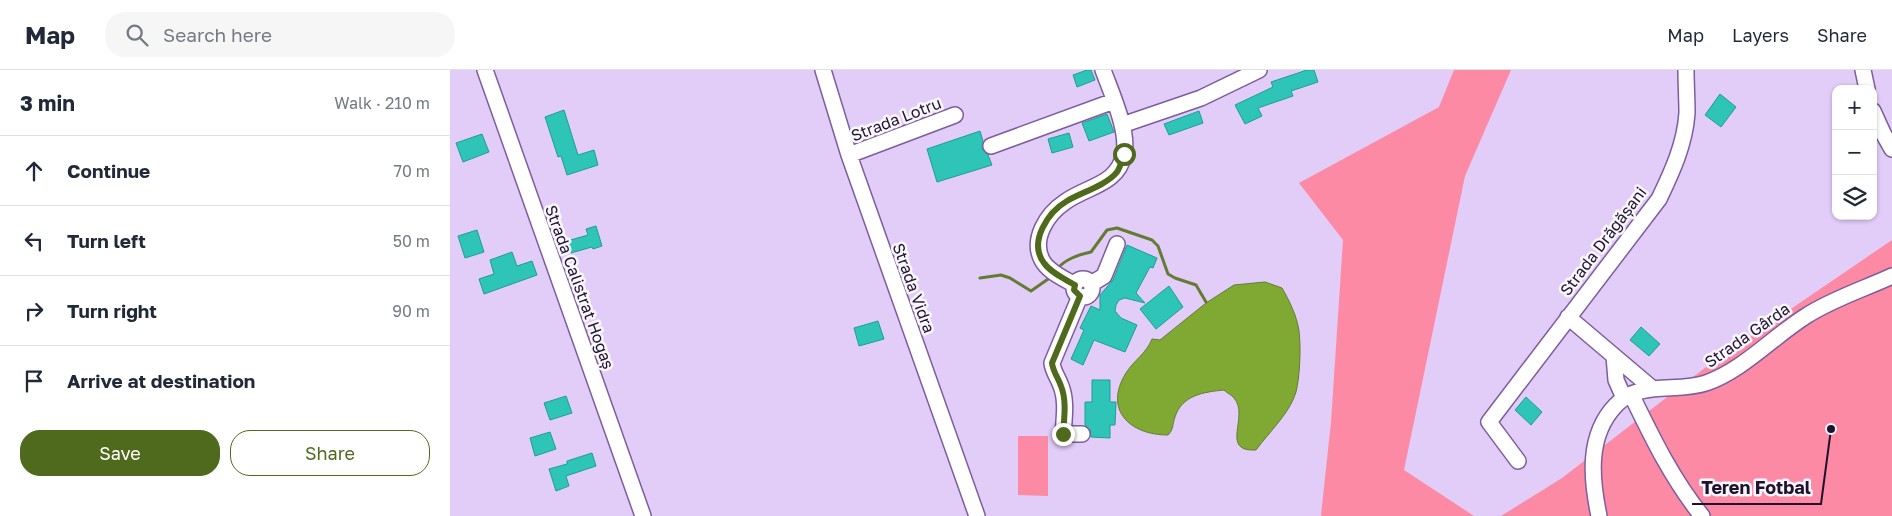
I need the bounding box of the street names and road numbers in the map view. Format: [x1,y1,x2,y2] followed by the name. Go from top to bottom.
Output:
[848,93,944,145] street label: Strada Lotru
[1556,183,1650,299] street label: Strada Drăgășani
[541,202,619,372] street label: Strada Calistrat Hogaș
[888,240,940,336] street label: Strada Vidra
[1700,298,1794,372] street label: Strada Gârda

